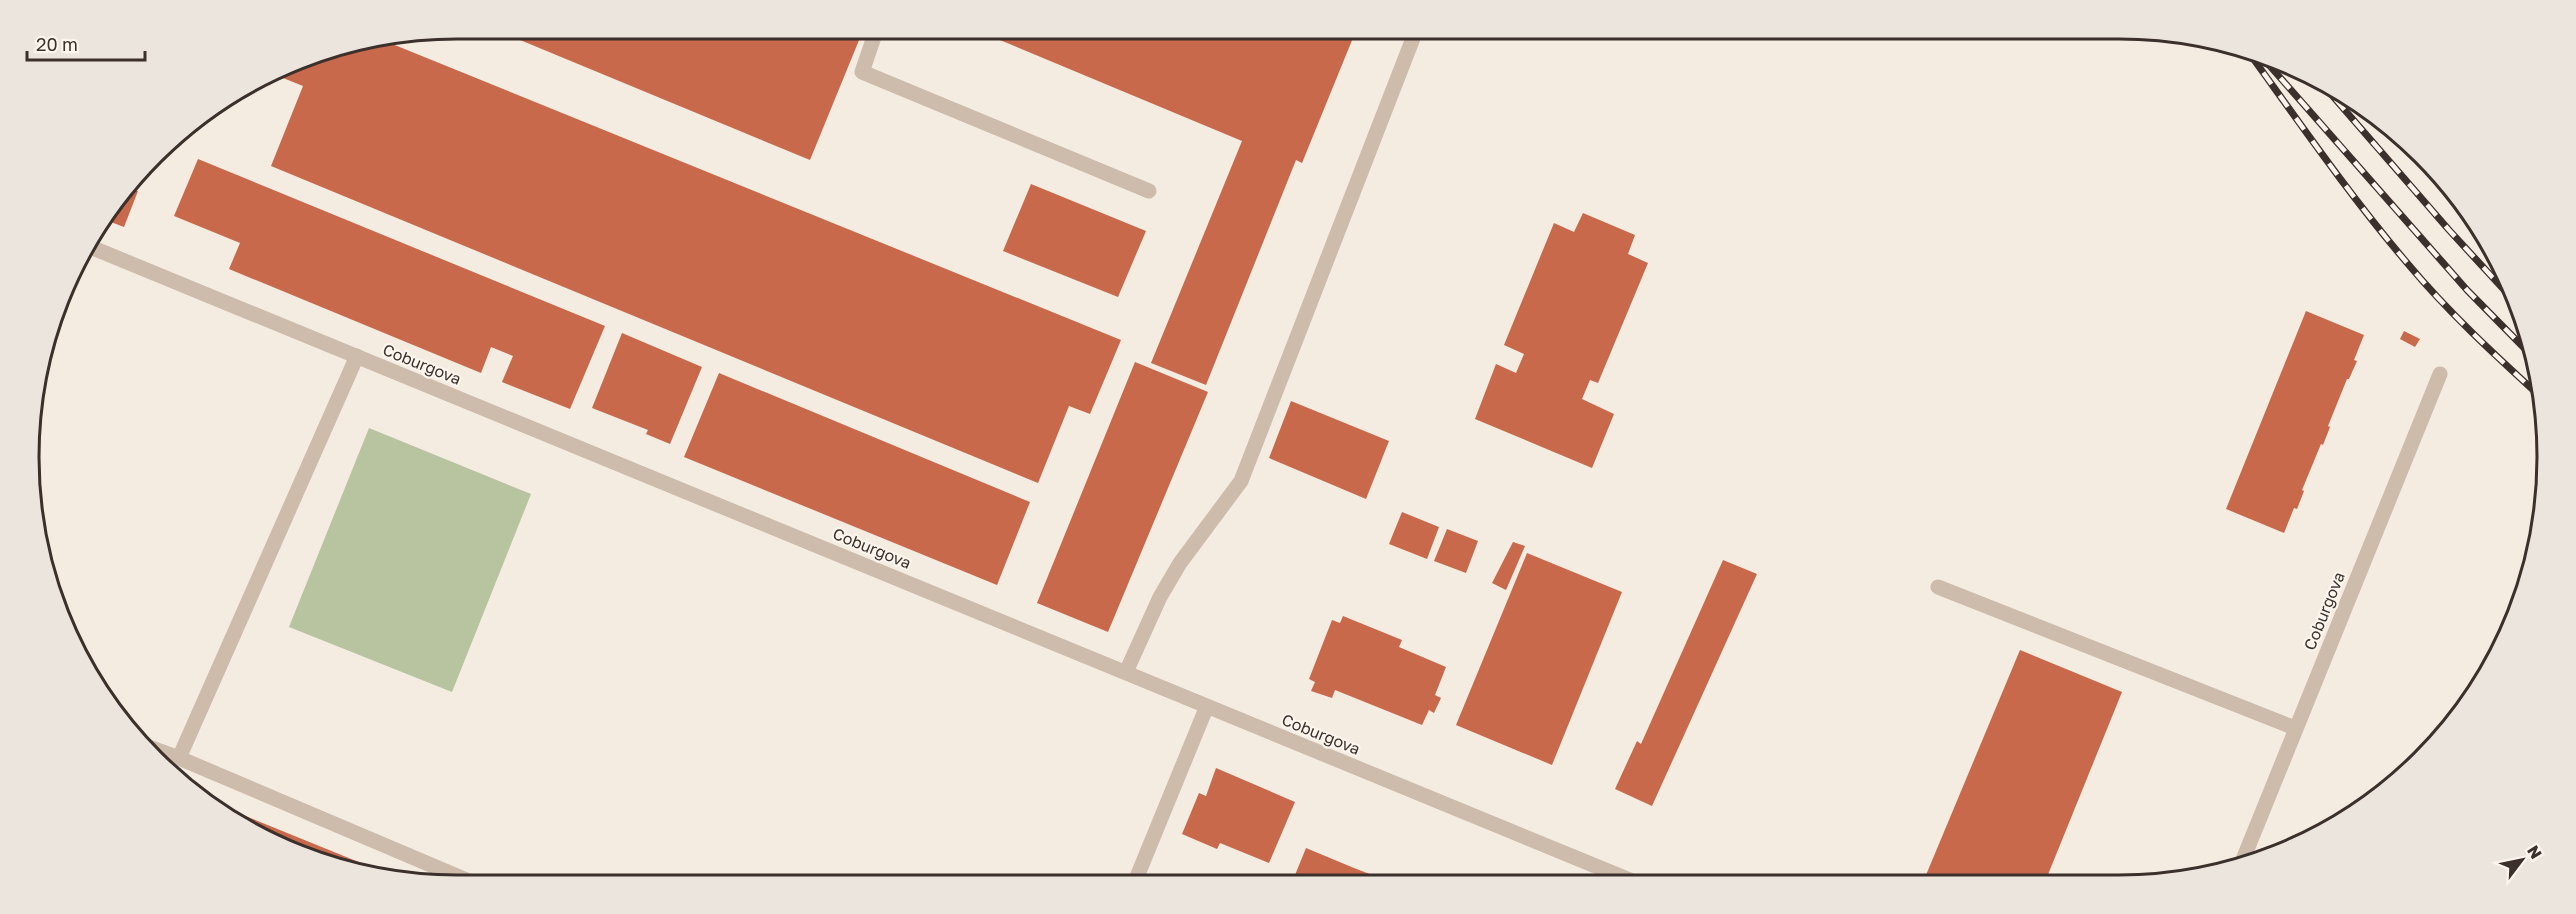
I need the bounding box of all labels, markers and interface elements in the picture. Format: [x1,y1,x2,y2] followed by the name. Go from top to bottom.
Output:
[27,24,146,62] scale bar
[36,33,78,55] text: 20 m
[380,339,464,389] street label: Coburgova
[830,523,914,573] street label: Coburgova
[2299,569,2349,653] street label: Coburgova
[1279,709,1363,759] street label: Coburgova
[2492,830,2552,890] north arrow
[2523,842,2546,863] text: N

